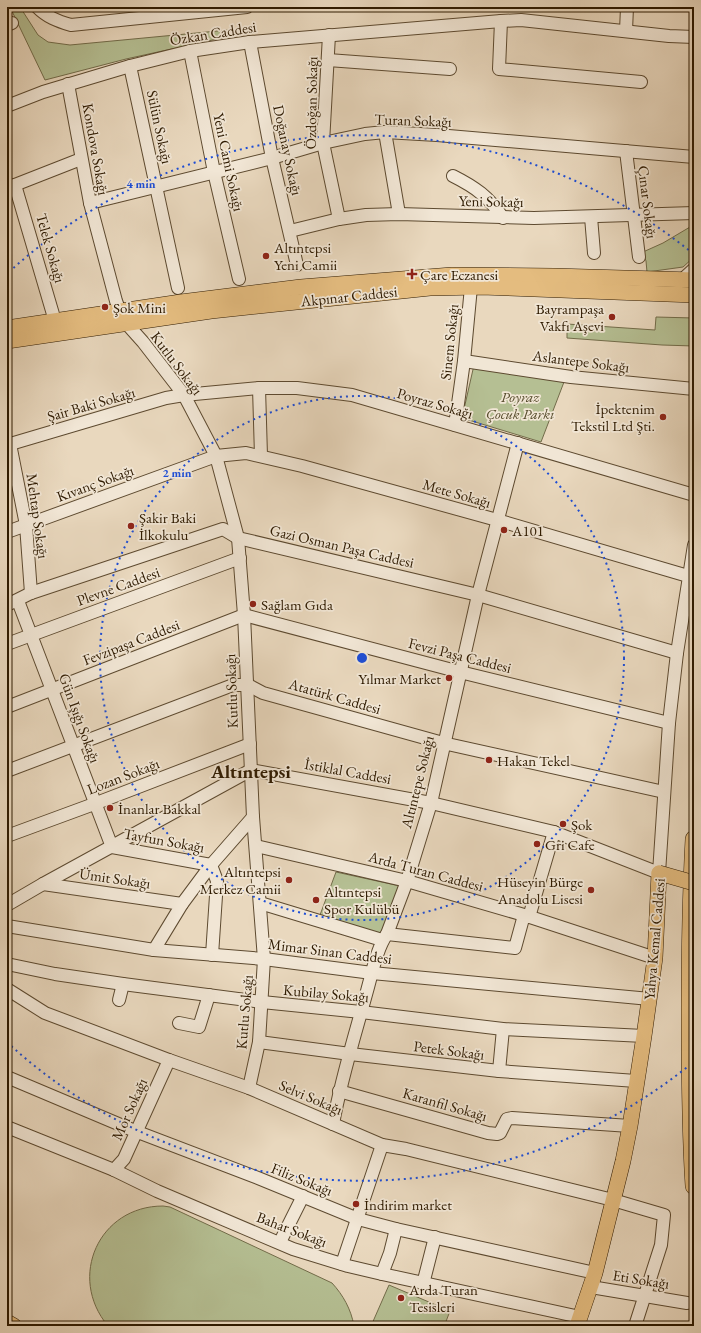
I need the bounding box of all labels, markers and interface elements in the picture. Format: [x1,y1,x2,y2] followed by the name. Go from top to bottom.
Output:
[168,17,258,49] street label: Özkan Caddesi
[301,56,321,150] street label: Özdoğan Sokağı
[143,88,177,166] street label: Sülün Sokağı
[79,102,113,197] street label: Kondova Sokağı
[269,103,307,197] street label: Doğanay Sokağı
[374,109,452,131] street label: Turan Sokağı
[209,111,249,213] street label: Yeni Cami Sokağı
[634,164,662,240] street label: Çınar Sokağı
[126,176,156,192] text: 4 min
[458,191,524,211] street label: Yeni Sokağı
[32,211,70,285] street label: Telek Sokağı
[273,238,338,274] place label: Altıntepsi Yeni Camii
[261,251,271,261] marker: Altıntepsi Yeni Camii
[420,265,499,284] place label: Çare Eczanesi
[407,269,417,279] marker: Çare Eczanesi
[299,281,399,311] street label: Akpınar Caddesi
[113,298,166,317] place label: Şok Mini
[536,299,604,335] place label: Bayrampaşa Vakfı Aşevi
[100,302,110,312] marker: Şok Mini
[436,303,462,381] street label: Sinem Sokağı
[607,312,617,322] marker: Bayrampaşa Vakfı Aşevi
[147,327,207,399] street label: Kutlu Sokağı
[531,346,631,376] street label: Aslantepe Sokağı
[45,382,137,426] street label: Şair Baki Sokağı
[395,383,475,423] street label: Poyraz Sokağı
[486,387,554,423] park label: Poyraz Çocuk Parkı
[571,399,655,435] place label: İpektenim Tekstil Ltd Şti.
[658,412,668,422] marker: İpektenim Tekstil Ltd Şti.
[54,460,136,506] street label: Kıvanç Sokağı
[162,465,192,481] text: 2 min
[23,472,53,560] street label: Mehtap Sokağı
[421,474,494,512] street label: Mete Sokağı
[139,508,197,544] place label: Şakir Baki İlkokulu
[268,520,416,572] street label: Gazi Osman Paşa Caddesi
[126,521,136,531] marker: Şakir Baki İlkokulu
[511,521,544,540] place label: A101
[499,525,509,535] marker: A101
[74,562,163,610] street label: Plevne Caddesi
[261,595,333,614] place label: Sağlam Gıda
[248,599,258,609] marker: Sağlam Gıda
[80,615,183,669] street label: Fevzipaşa Caddesi
[407,633,514,677] street label: Fevzi Paşa Caddesi
[355,651,369,665] centre of rings
[220,653,242,729] street label: Kutlu Sokağı
[358,669,441,688] place label: Yılmar Market
[55,671,105,766] street label: Gün Işığı Sokağı
[444,673,454,683] marker: Yılmar Market
[286,674,384,718] street label: Atatürk Caddesi
[396,733,438,831] street label: Altıntepe Sokağı
[497,751,570,770] place label: Hakan Tekel
[84,753,162,798] street label: Lozan Sokağı
[303,754,393,788] street label: İstiklal Caddesi
[484,755,494,765] marker: Hakan Tekel
[210,759,291,784] district label: Altıntepsi
[118,799,201,818] place label: İnanlar Bakkal
[105,803,115,813] marker: İnanlar Bakkal
[571,815,593,834] place label: Şok
[558,819,568,829] marker: Şok
[122,824,206,857] street label: Tayfun Sokağı
[545,835,595,854] place label: Gri Cafe
[532,839,542,849] marker: Gri Cafe
[366,846,486,896] street label: Arda Turan Caddesi
[200,862,281,898] place label: Altıntepsi Merkez Camii
[78,864,152,892] street label: Ümit Sokağı
[497,872,583,908] place label: Hüseyin Bürge Anadolu Lisesi
[284,875,294,885] marker: Altıntepsi Merkez Camii
[639,877,669,1001] street label: Yahya Kemal Caddesi
[323,882,400,918] place label: Altıntepsi Spor Kulübü
[586,885,596,895] marker: Hüseyin Bürge Anadolu Lisesi
[311,895,321,905] marker: Altıntepsi Spor Kulübü
[267,934,393,968] street label: Mimar Sinan Caddesi
[231,974,257,1050] street label: Kutlu Sokağı
[282,980,370,1006] street label: Kubilay Sokağı
[412,1036,486,1064] street label: Petek Sokağı
[107,1075,151,1143] street label: Mor Sokağı
[276,1075,346,1119] street label: Selvi Sokağı
[401,1083,490,1125] street label: Karanfil Sokağı
[268,1158,336,1200] street label: Filiz Sokağı
[364,1195,452,1214] place label: İndirim market
[351,1199,361,1209] marker: İndirim market
[254,1207,330,1251] street label: Bahar Sokağı
[611,1265,671,1293] street label: Eti Sokağı
[408,1280,478,1316] place label: Arda Turan Tesisleri
[396,1293,406,1303] marker: Arda Turan Tesisleri

